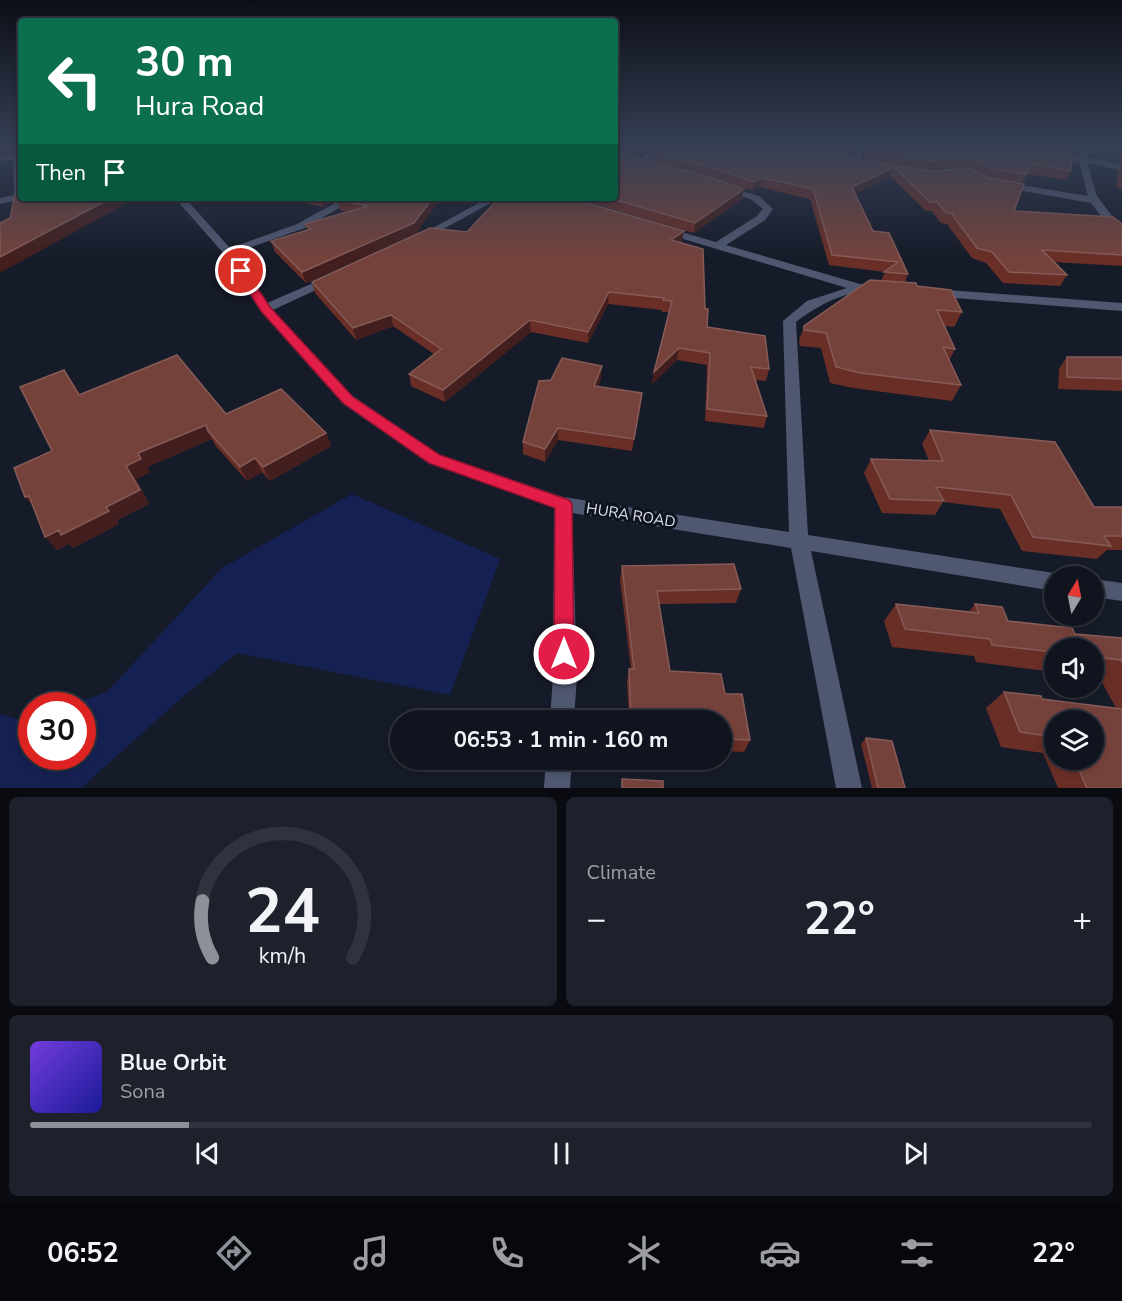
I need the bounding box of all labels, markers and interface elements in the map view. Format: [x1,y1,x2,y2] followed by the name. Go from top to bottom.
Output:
[135,34,234,91] text: 30 m
[36,42,114,120] icon: left
[135,88,264,125] text: Hura Road
[98,156,131,189] icon: arrive
[36,158,86,188] text: Then
[215,245,266,296] pin
[224,254,257,287] icon: arrive
[585,498,677,532] street label: HURA ROAD
[1044,566,1104,626] north arrow
[1044,566,1104,770] map controls
[532,622,596,686] position arrow
[1044,638,1104,698] button: sound
[18,692,96,770] speed limit sign: 30
[1044,710,1104,770] button: layers
[454,725,668,755] text: 06:53 · 1 min · 160 m
[587,859,656,886] text: Climate
[245,869,320,954] text: 24
[804,889,875,950] text: 22°
[587,897,606,942] text: −
[1072,897,1092,942] text: +
[259,942,306,972] text: km/h
[120,1048,226,1078] text: Blue Orbit
[120,1078,165,1105] text: Sona
[191,1137,224,1170] icon: previous
[545,1137,578,1170] icon: pause
[899,1137,932,1170] icon: next
[213,1232,255,1274] icon: directions
[350,1232,392,1274] icon: music
[486,1232,528,1274] icon: phone
[623,1232,665,1274] icon: climate
[759,1232,801,1274] icon: car
[896,1232,938,1274] icon: filters
[47,1235,119,1272] text: 06:52
[1032,1235,1075,1272] text: 22°

